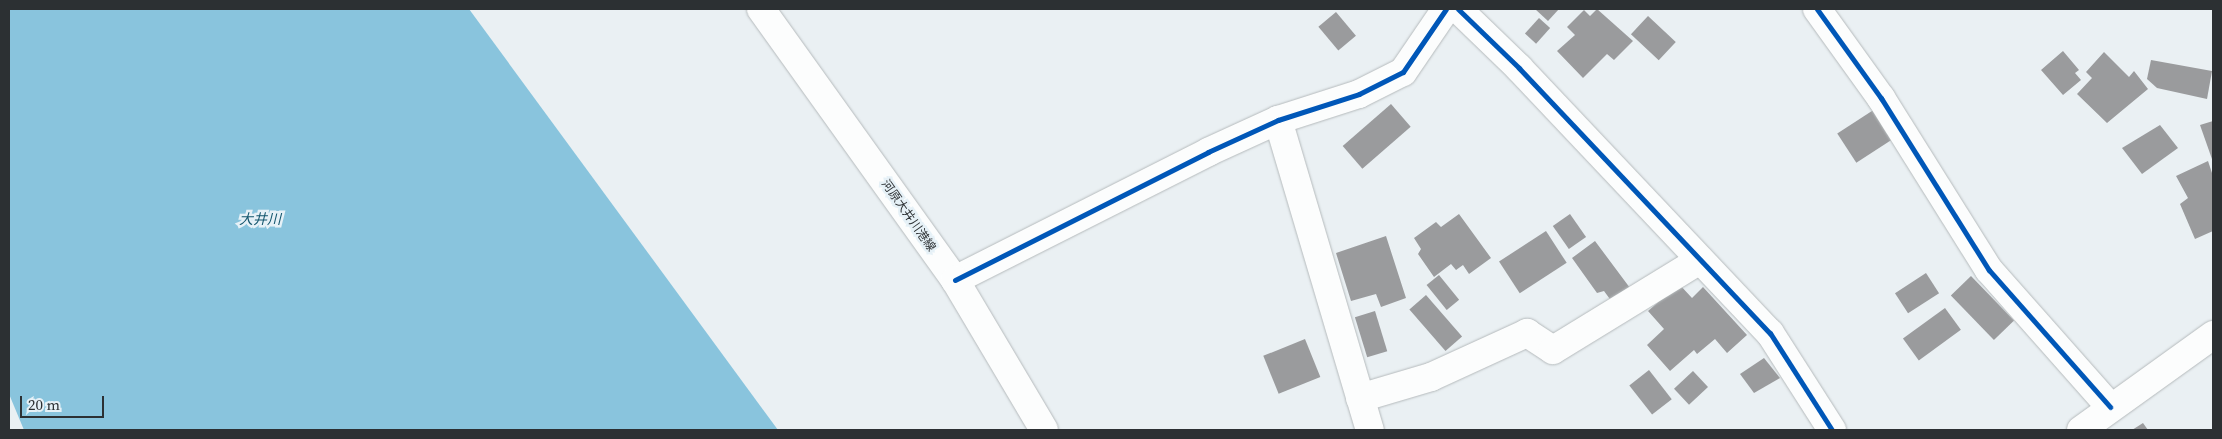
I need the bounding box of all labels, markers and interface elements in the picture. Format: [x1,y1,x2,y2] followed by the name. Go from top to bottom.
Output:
[878,177,938,255] street label: 河原大井川港線
[239,211,281,227] water label: 大井川
[22,386,106,418] scale bar
[28,394,60,415] text: 20 m

